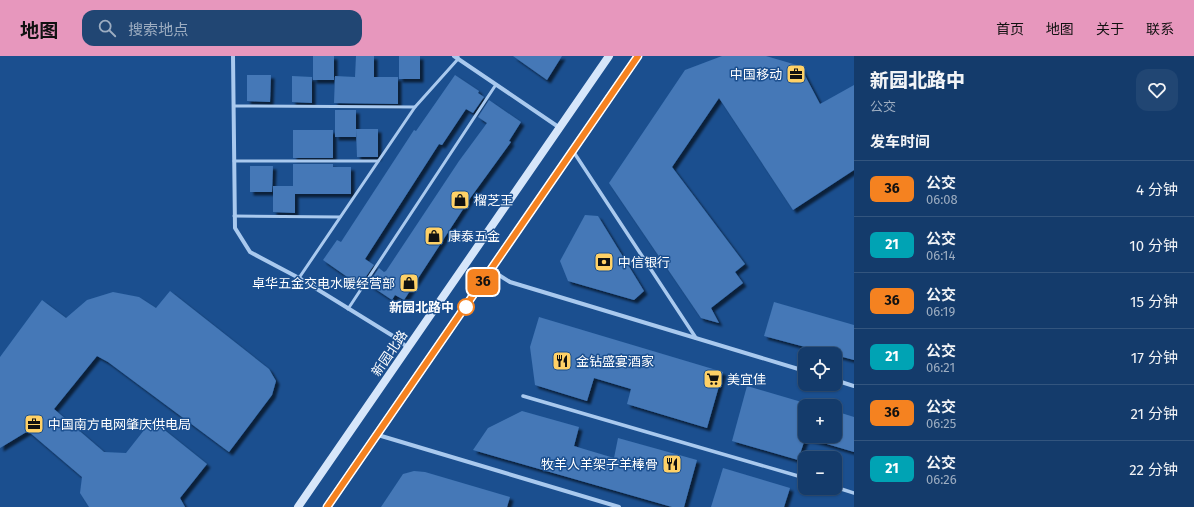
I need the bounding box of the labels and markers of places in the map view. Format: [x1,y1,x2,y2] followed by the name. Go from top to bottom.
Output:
[785,63,807,85] office icon: 中国移动
[730,67,782,82] place label: 中国移动
[449,189,471,211] shop icon: 榴芝王
[474,193,513,208] place label: 榴芝王
[423,225,445,247] shop icon: 康泰五金
[448,229,500,244] place label: 康泰五金
[593,251,615,273] bank icon: 中信银行
[618,255,670,270] place label: 中信银行
[398,272,420,294] shop icon: 卓华五金交电水暖经营部
[252,276,395,291] place label: 卓华五金交电水暖经营部
[457,298,475,316] marker: 新园北路中
[389,300,454,315] place label: 新园北路中
[551,350,573,372] restaurant icon: 金钻盛宴酒家
[576,354,654,369] place label: 金钻盛宴酒家
[702,368,724,390] supermarket icon: 美宜佳
[727,372,766,387] place label: 美宜佳
[23,413,45,435] office icon: 中国南方电网肇庆供电局
[48,417,191,432] place label: 中国南方电网肇庆供电局
[661,453,683,475] restaurant icon: 牧羊人羊架子羊棒骨
[541,457,658,472] place label: 牧羊人羊架子羊棒骨

